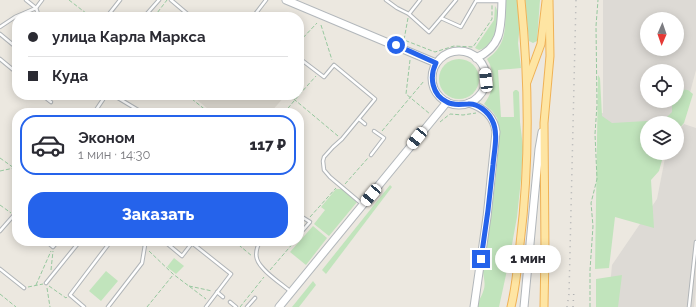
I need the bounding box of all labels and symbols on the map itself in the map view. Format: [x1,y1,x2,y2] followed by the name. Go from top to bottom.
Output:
[640,12,684,56] north arrow
[387,36,405,54] route start
[479,67,493,93] car
[405,125,429,151] car
[359,182,383,208] car
[495,245,561,273] callout: 1 мин
[472,250,490,268] route end

